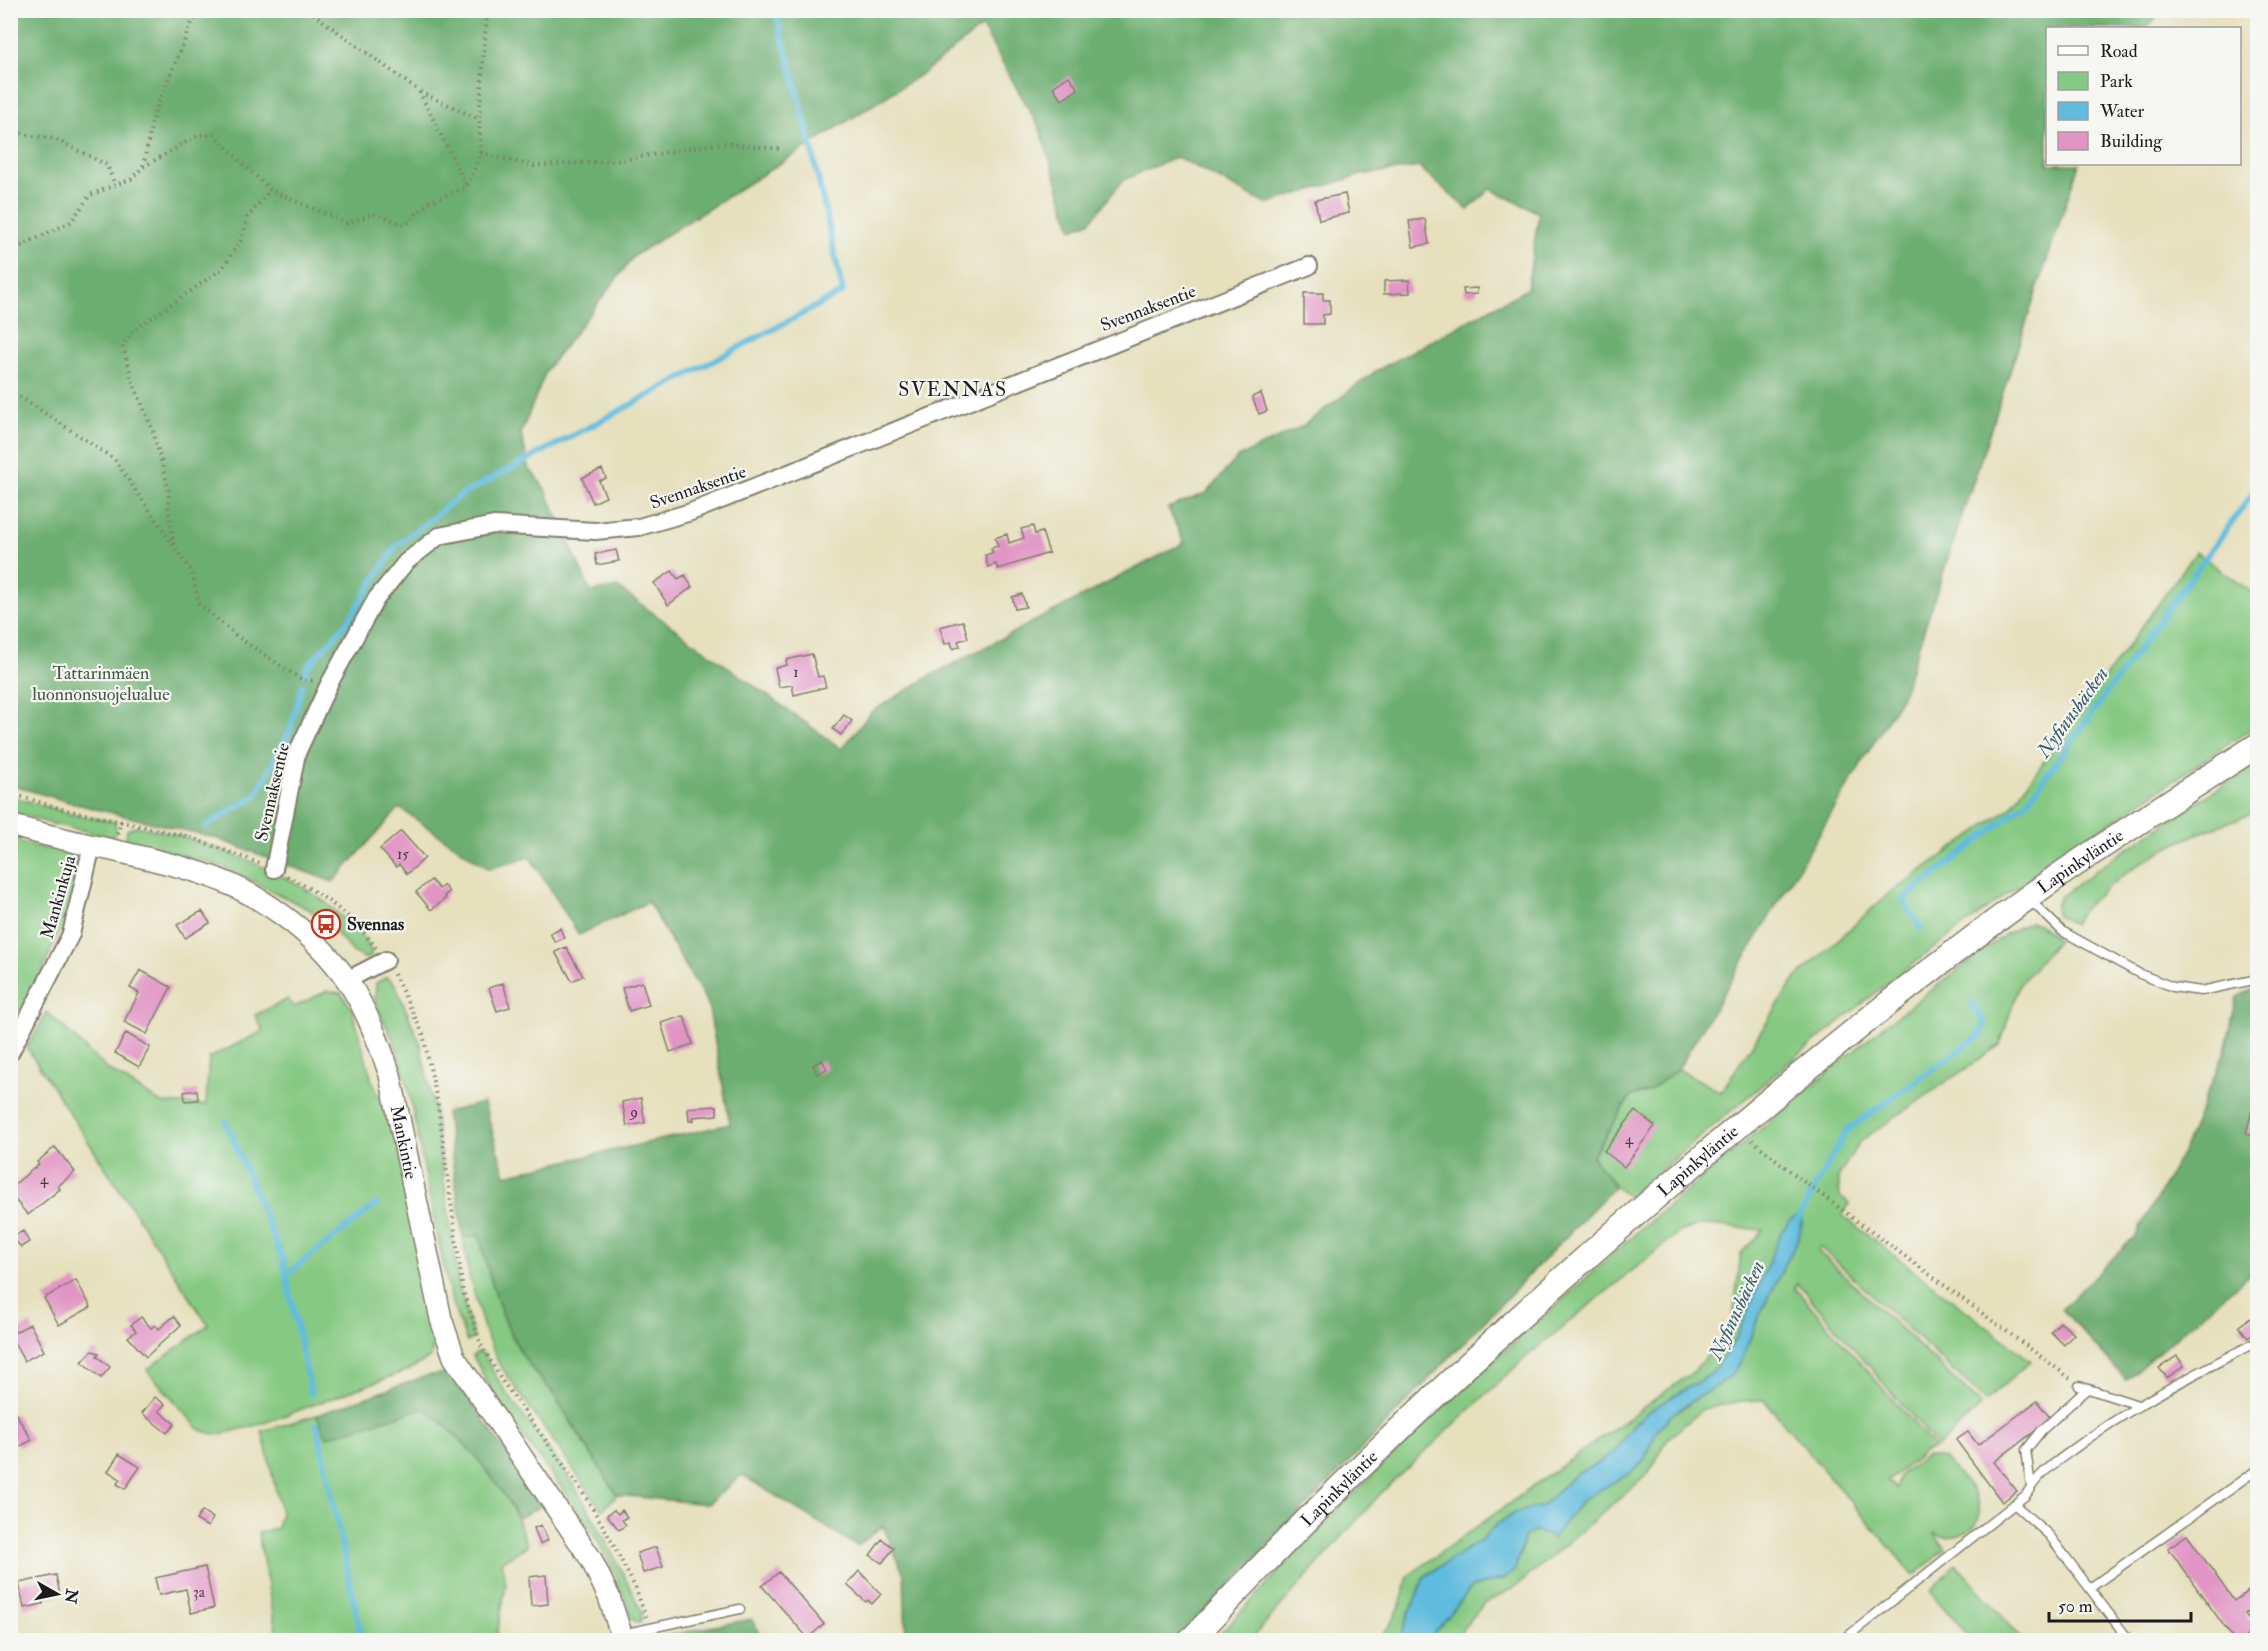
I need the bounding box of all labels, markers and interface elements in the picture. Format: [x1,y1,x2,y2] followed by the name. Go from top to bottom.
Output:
[2046,27,2241,165] legend
[2100,40,2138,63] text: Road
[2100,70,2133,93] text: Park
[2099,100,2144,123] text: Water
[2100,130,2163,153] text: Building
[1097,280,1200,337] street label: Svennaksentie
[898,377,1008,402] district label: SVENNAS
[647,460,750,515] street label: Svennaksentie
[32,662,170,706] park label: Tattarinmäen luonnonsuojelualue
[2031,662,2114,763] water label: Nyfinnsbäcken
[793,663,799,682] house number: 1
[250,740,295,844] street label: Svennaksentie
[2033,824,2129,899] street label: Lapinkyläntie
[397,845,409,864] house number: 15
[36,852,82,942] street label: Mankinkuja
[310,908,342,940] bus stop icon: Svennas
[347,913,404,936] place label: Svennas
[385,1103,423,1181] street label: Mankintie
[629,1103,638,1122] house number: 9
[1653,1120,1744,1202] street label: Lapinkyläntie
[1625,1130,1634,1149] house number: 4
[40,1170,49,1189] house number: 4
[1702,1257,1770,1364] water label: Nyfinnsbäcken
[1296,1445,1383,1532] street label: Lapinkyläntie
[27,1564,87,1624] north arrow
[193,1583,206,1602] house number: 3a
[2049,1585,2192,1623] scale bar
[60,1587,82,1605] text: N
[2058,1595,2093,1618] text: 50 m

